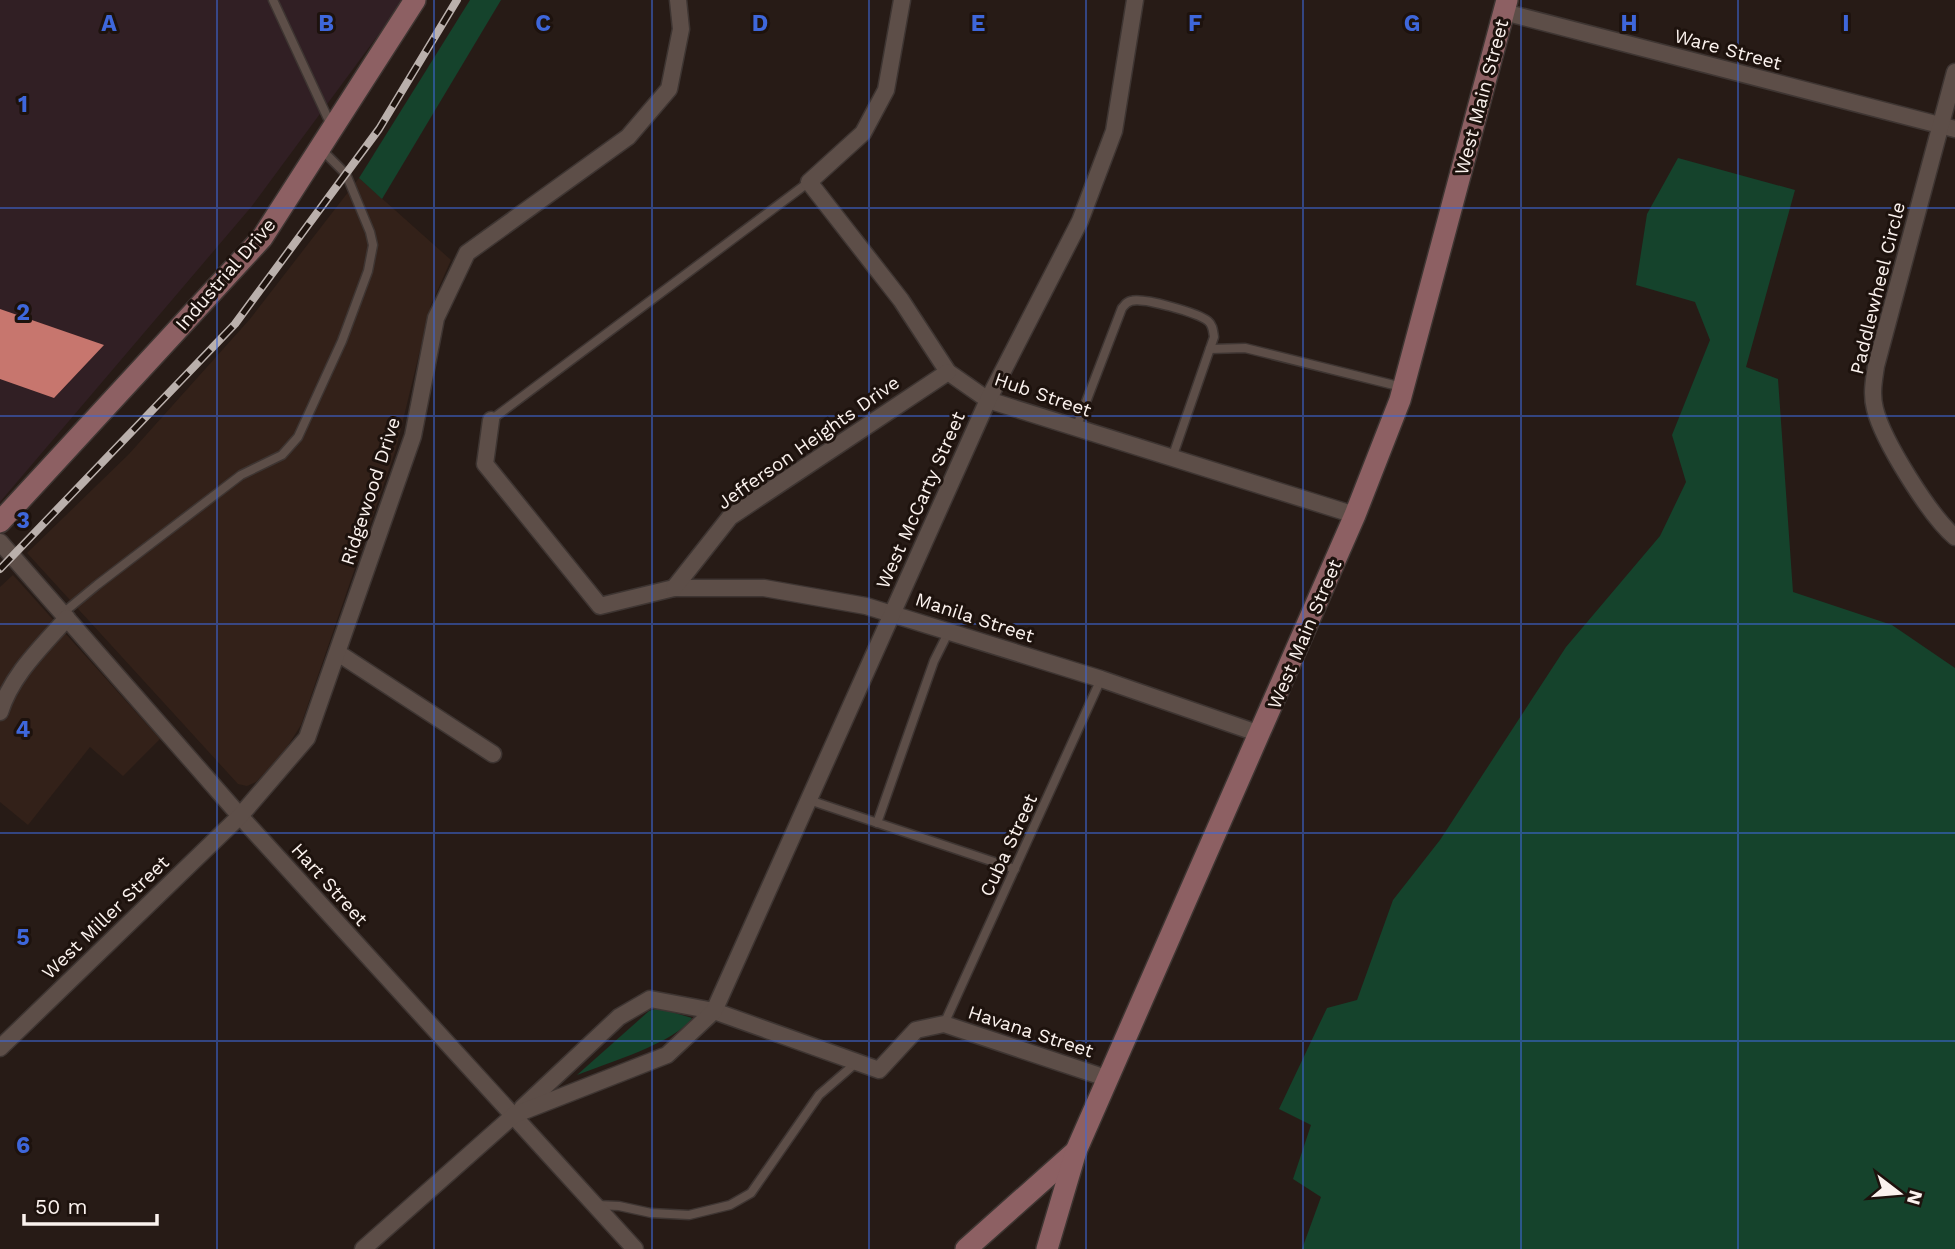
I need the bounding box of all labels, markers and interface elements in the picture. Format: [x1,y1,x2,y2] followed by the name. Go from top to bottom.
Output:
[101,10,117,37] text: A
[318,10,334,37] text: B
[535,10,551,37] text: C
[752,10,768,37] text: D
[971,10,985,37] text: E
[1188,10,1202,37] text: F
[1404,10,1420,37] text: G
[1620,10,1638,37] text: H
[1842,10,1850,37] text: I
[1450,17,1513,178] street label: West Main Street
[1672,24,1784,75] street label: Ware Street
[18,91,28,118] text: 1
[1845,200,1910,377] street label: Paddlewheel Circle
[170,213,280,335] street label: Industrial Drive
[16,299,30,326] text: 2
[991,367,1094,422] street label: Hub Street
[713,371,904,514] street label: Jefferson Heights Drive
[871,408,970,592] street label: West McCarty Street
[336,414,405,568] street label: Ridgewood Drive
[16,507,30,534] text: 3
[1263,556,1346,713] street label: West Main Street
[913,587,1037,648] street label: Manila Street
[16,716,31,743] text: 4
[975,790,1042,900] street label: Cuba Street
[286,838,373,930] street label: Hart Street
[37,851,174,984] street label: West Miller Street
[16,924,30,951] text: 5
[965,1000,1096,1063] street label: Havana Street
[16,1132,30,1159] text: 6
[1864,1158,1934,1228] north arrow
[24,1182,158,1226] scale bar
[1902,1188,1928,1207] text: N
[35,1194,87,1219] text: 50 m

